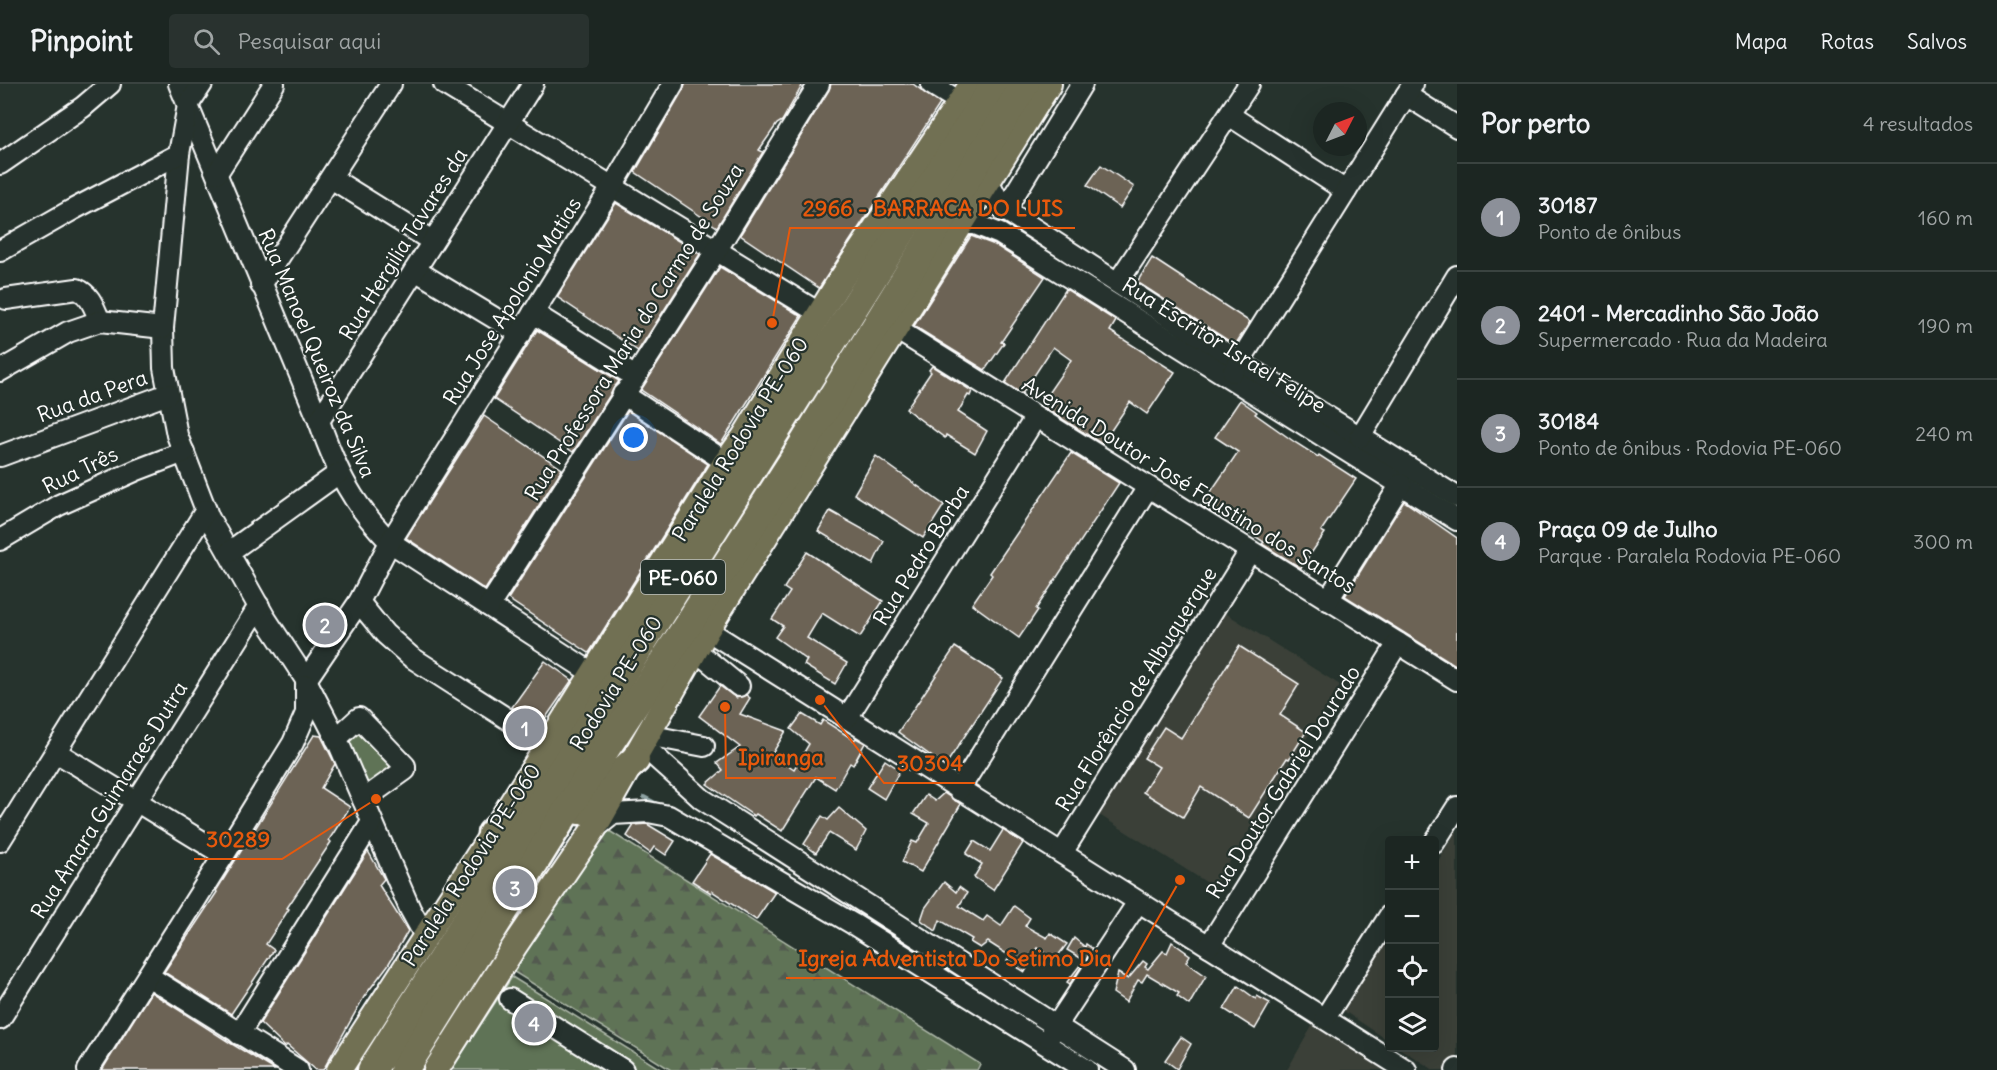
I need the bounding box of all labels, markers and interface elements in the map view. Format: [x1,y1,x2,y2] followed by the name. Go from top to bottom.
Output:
[169,14,589,68] search box
[30,23,133,59] text: Pinpoint
[190,25,223,58] icon: search
[238,27,381,55] text: Pesquisar aqui
[1735,28,1788,55] text: Mapa
[1821,28,1874,55] text: Rotas
[1907,28,1967,55] text: Salvos
[1313,102,1367,156] north arrow
[1481,107,1590,140] text: Por perto
[1863,111,1973,136] text: 4 resultados
[333,143,473,345] street label: Rua Hergilia Tavares da
[518,158,750,506] street label: Rua Professora Maria do Carmo de Souza
[790,188,1075,228] callout: 2966 - BARRACA DO LUIS
[1538,191,1597,219] text: 30187
[437,192,587,410] street label: Rua Jose Apolonio Matias
[803,194,1063,222] text: 2966 - BARRACA DO LUIS
[1497,205,1504,230] text: 1
[1918,205,1973,230] text: 160 m
[1538,219,1681,244] text: Ponto de ônibus
[252,224,382,482] street label: Rua Manoel Queiroz da Silva
[1117,271,1331,419] street label: Rua Escritor Israel Felipe
[1538,299,1819,327] text: 2401 - Mercadinho São João
[1495,313,1506,338] text: 2
[1918,313,1973,338] text: 190 m
[1538,327,1828,352] text: Supermercado · Rua da Madeira
[666,332,814,546] street label: Paralela Rodovia PE-060
[33,364,151,428] street label: Rua da Pera
[1017,371,1361,599] street label: Avenida Doutor José Faustino dos Santos
[1538,407,1599,435] text: 30184
[1495,421,1506,446] text: 3
[1915,421,1973,446] text: 240 m
[619,423,648,452] your location
[1538,435,1842,460] text: Ponto de ônibus · Rodovia PE-060
[38,440,122,500] street label: Rua Três
[867,480,975,630] street label: Rua Pedro Borba
[1538,515,1718,543] text: Praça 09 de Julho
[1495,529,1506,554] text: 4
[1913,529,1973,554] text: 300 m
[1538,543,1841,568] text: Parque · Paralela Rodovia PE-060
[641,560,725,594] road number: PE-060
[1049,562,1223,816] street label: Rua Florêncio de Albuquerque
[306,602,344,648] pin: 2
[564,611,668,755] street label: Rodovia PE-060
[1200,660,1366,904] street label: Rua Doutor Gabriel Dourado
[25,676,193,924] street label: Rua Amara Guimaraes Dutra
[506,706,544,750] pin: 1
[726,738,836,778] callout: Ipiranga
[738,743,824,771] text: Ipiranga
[884,743,975,783] callout: 30304
[897,749,964,777] text: 30304
[395,759,547,971] street label: Paralela Rodovia PE-060
[194,819,282,859] callout: 30289
[206,825,270,853] text: 30289
[1385,836,1439,1052] map controls
[1385,836,1439,890] button: +
[496,866,534,910] pin: 3
[1385,890,1439,944] button: −
[786,938,1124,978] callout: Igreja Adventista Do Setimo Dia
[798,944,1112,972] text: Igreja Adventista Do Setimo Dia
[1385,944,1439,998] button: locate
[1385,998,1439,1052] button: layers
[514,1000,554,1046] pin: 4

